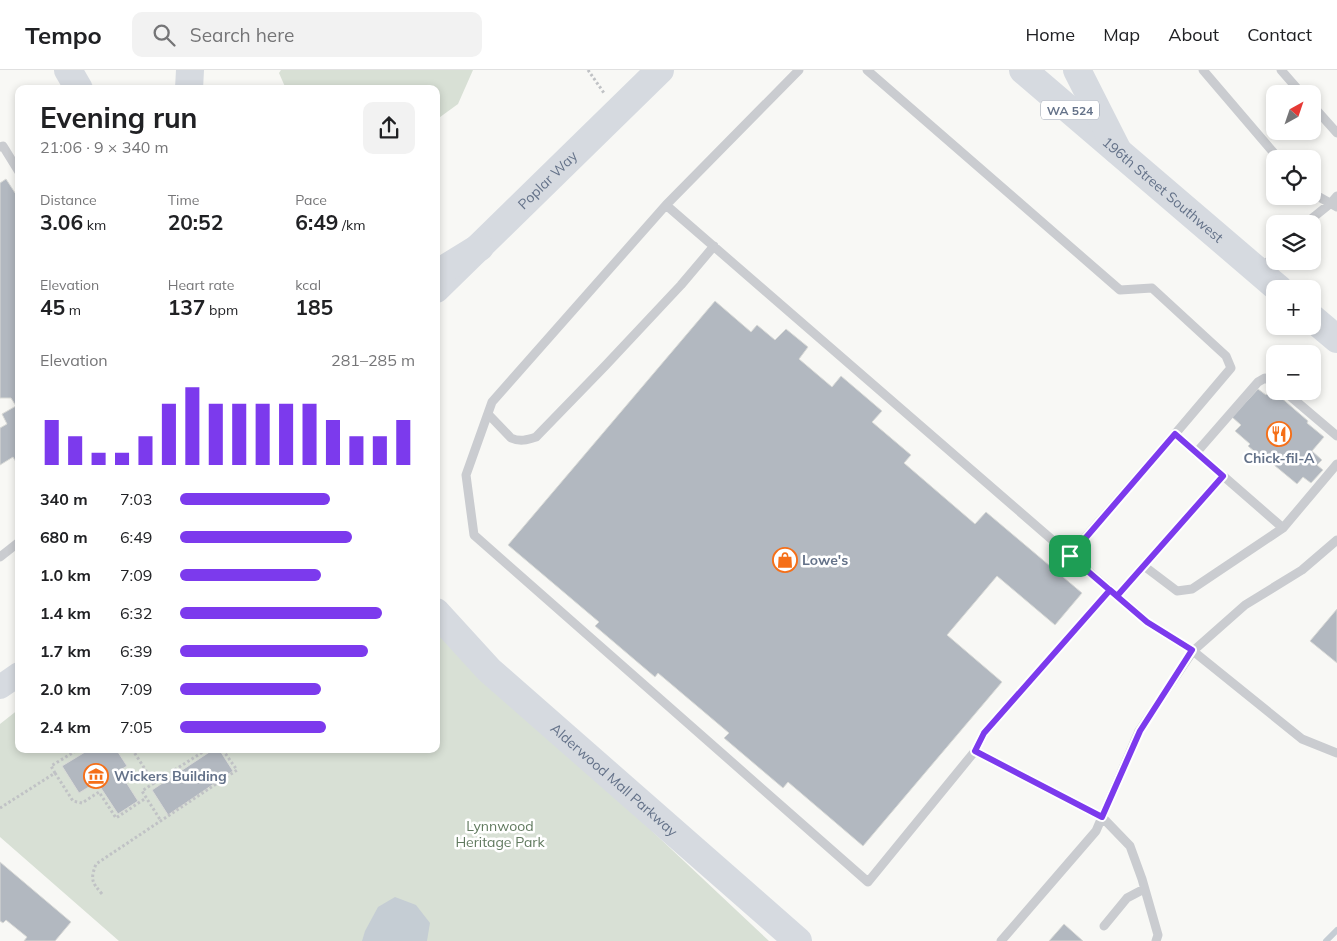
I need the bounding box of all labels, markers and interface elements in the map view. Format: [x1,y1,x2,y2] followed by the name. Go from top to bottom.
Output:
[132,12,482,57] search box
[25,20,102,50] text: Tempo
[150,21,178,49] icon: search
[190,23,294,47] text: Search here
[1025,23,1075,46] text: Home
[1103,23,1140,46] text: Map
[1168,23,1219,46] text: About
[1247,23,1312,46] text: Contact
[1266,85,1321,140] north arrow
[1266,85,1321,400] map controls
[40,100,197,135] text: Evening run
[1041,100,1099,120] road number: WA 524
[363,102,415,154] button: share
[1099,133,1227,246] street label: 196th Street Southwest
[40,137,169,157] text: 21:06 · 9 × 340 m
[514,146,582,213] street label: Poplar Way
[1266,150,1321,205] button: locate
[40,191,97,209] text: Distance
[168,191,199,209] text: Time
[295,191,327,209] text: Pace
[40,209,83,235] text: 3.06
[168,209,223,235] text: 20:52
[295,209,338,235] text: 6:49
[1266,215,1321,270] button: layers
[83,216,106,234] text: km
[338,216,365,234] text: /km
[40,276,99,294] text: Elevation
[168,276,234,294] text: Heart rate
[295,276,321,294] text: kcal
[1266,280,1321,335] button: +
[40,294,65,320] text: 45
[168,294,205,320] text: 137
[295,294,333,320] text: 185
[65,301,81,319] text: m
[205,301,238,319] text: bpm
[1266,345,1321,400] button: −
[40,350,108,370] text: Elevation
[331,350,415,370] text: 281–285 m
[1266,421,1292,447] restaurant icon: Chick-fil-A
[1243,449,1315,467] place label: Chick-fil-A
[40,489,88,509] text: 340 m
[120,489,152,509] text: 7:03
[40,527,88,547] text: 680 m
[120,527,152,547] text: 6:49
[1049,535,1091,577] pin
[1056,542,1084,570] icon: arrive
[772,547,798,573] shop icon: Lowe's
[802,551,848,569] place label: Lowe's
[40,565,91,585] text: 1.0 km
[120,565,152,585] text: 7:09
[40,603,91,623] text: 1.4 km
[120,603,152,623] text: 6:32
[40,641,91,661] text: 1.7 km
[120,641,152,661] text: 6:39
[40,679,91,699] text: 2.0 km
[120,679,152,699] text: 7:09
[40,717,91,737] text: 2.4 km
[120,717,152,737] text: 7:05
[547,719,682,841] street label: Alderwood Mall Parkway
[83,763,109,789] museum icon: Wickers Building
[114,767,227,785] place label: Wickers Building
[455,817,545,851] park label: Lynnwood Heritage Park

